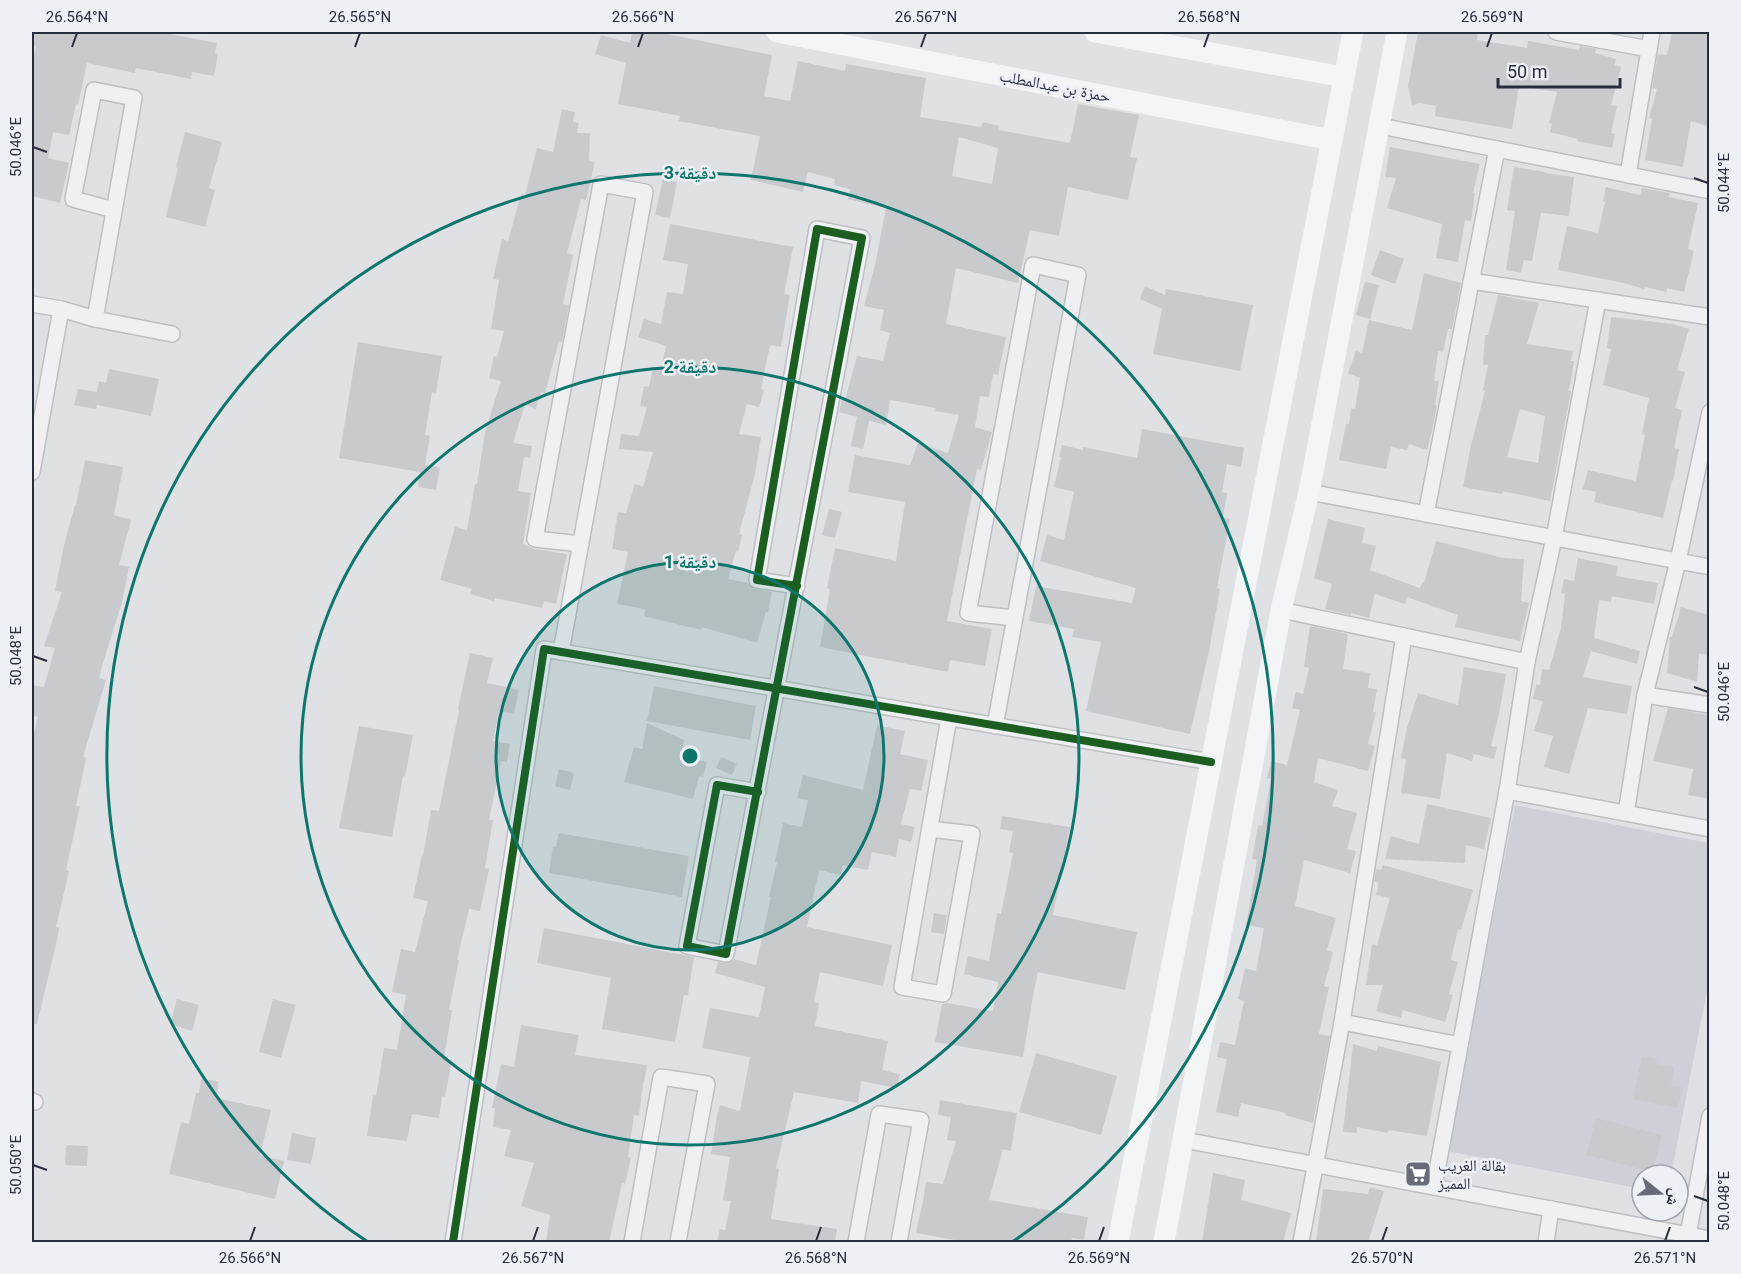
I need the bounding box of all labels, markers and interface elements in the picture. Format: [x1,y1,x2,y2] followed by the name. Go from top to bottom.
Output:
[46,8,108,26] text: 26.564°N
[329,8,391,26] text: 26.565°N
[612,8,674,26] text: 26.566°N
[895,8,957,26] text: 26.567°N
[1178,8,1240,26] text: 26.568°N
[1461,8,1523,26] text: 26.569°N
[1498,51,1620,89] scale bar
[1507,61,1547,82] text: 50 m
[998,66,1112,107] street label: حمزة بن عبدالمطلب
[7,116,25,177] text: 50.046°E
[1715,152,1733,213] text: 50.044°E
[664,162,716,183] text: 3 دقيقة
[664,356,716,377] text: 2 دقيقة
[664,551,716,572] text: 1 دقيقة
[7,625,25,686] text: 50.048°E
[1715,661,1733,722] text: 50.046°E
[680,746,700,766] centre of rings
[7,1134,25,1195] text: 50.050°E
[1437,1156,1506,1193] place label: بقالة الغريب المميز
[1403,1159,1433,1189] supermarket icon: بقالة الغريب المميز
[1630,1163,1690,1223] north arrow
[1715,1170,1733,1231] text: 50.048°E
[1662,1186,1685,1209] text: ش
[219,1249,281,1267] text: 26.566°N
[502,1249,564,1267] text: 26.567°N
[785,1249,847,1267] text: 26.568°N
[1068,1249,1130,1267] text: 26.569°N
[1351,1249,1413,1267] text: 26.570°N
[1634,1249,1696,1267] text: 26.571°N

